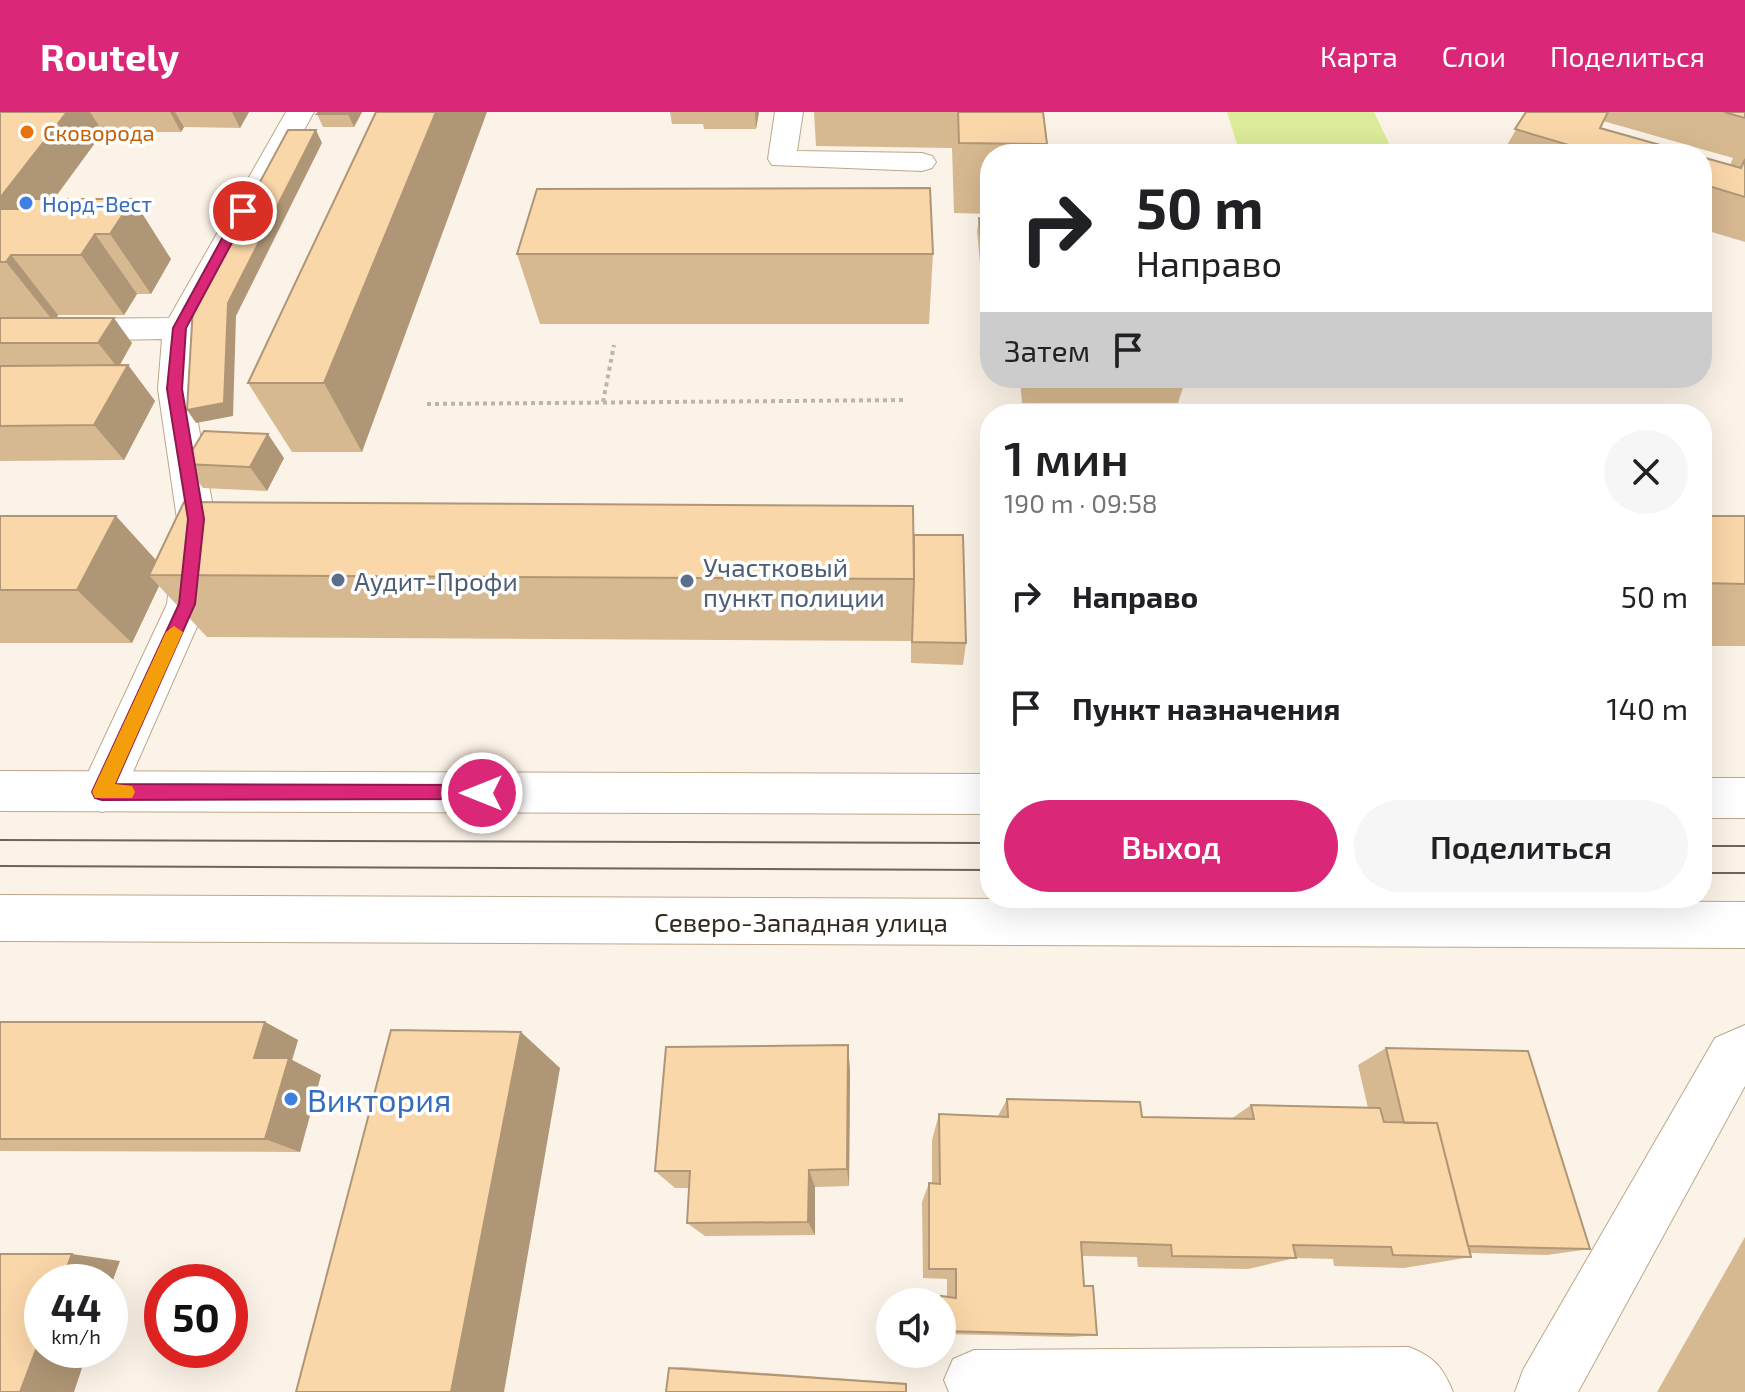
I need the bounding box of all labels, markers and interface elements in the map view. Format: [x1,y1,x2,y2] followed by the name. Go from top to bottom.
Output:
[40,33,179,79] text: Routely
[1320,39,1398,73] text: Карта
[1442,39,1506,73] text: Слои
[1550,39,1705,73] text: Поделиться
[43,119,155,145] place label: Сковорода
[18,123,36,141] marker: Сковорода
[1136,173,1264,240] text: 50 m
[1004,176,1108,280] icon: right
[209,177,277,245] pin
[221,189,265,233] icon: arrive
[42,190,152,216] place label: Норд-Вест
[17,194,35,212] marker: Норд-Вест
[1136,241,1282,284] text: Направо
[1106,328,1150,372] icon: arrive
[1004,332,1090,368] text: Затем
[1004,428,1129,486] text: 1 мин
[1604,430,1688,514] button: close
[1004,487,1158,518] text: 190 m · 09:58
[703,551,885,613] place label: Участковый пункт полиции
[354,565,518,597] place label: Аудит-Профи
[329,571,347,589] marker: Аудит-Профи
[678,572,696,590] marker: Участковый пункт полиции
[1004,574,1048,618] icon: right
[1072,578,1198,614] text: Направо
[1621,578,1688,614] text: 50 m
[1004,686,1048,730] icon: arrive
[1072,690,1340,726] text: Пункт назначения
[1607,690,1688,726] text: 140 m
[440,751,524,835] position arrow
[1004,800,1338,892] button: Выход
[1354,800,1688,892] button: Поделиться
[654,906,948,938] street label: Северо-Западная улица
[307,1080,451,1118] place label: Виктория
[282,1090,300,1108] marker: Виктория
[144,1264,248,1368] speed limit sign: 50
[51,1282,101,1330] text: 44
[876,1288,956,1368] map controls
[876,1288,956,1368] button: sound
[51,1324,101,1348] text: km/h

